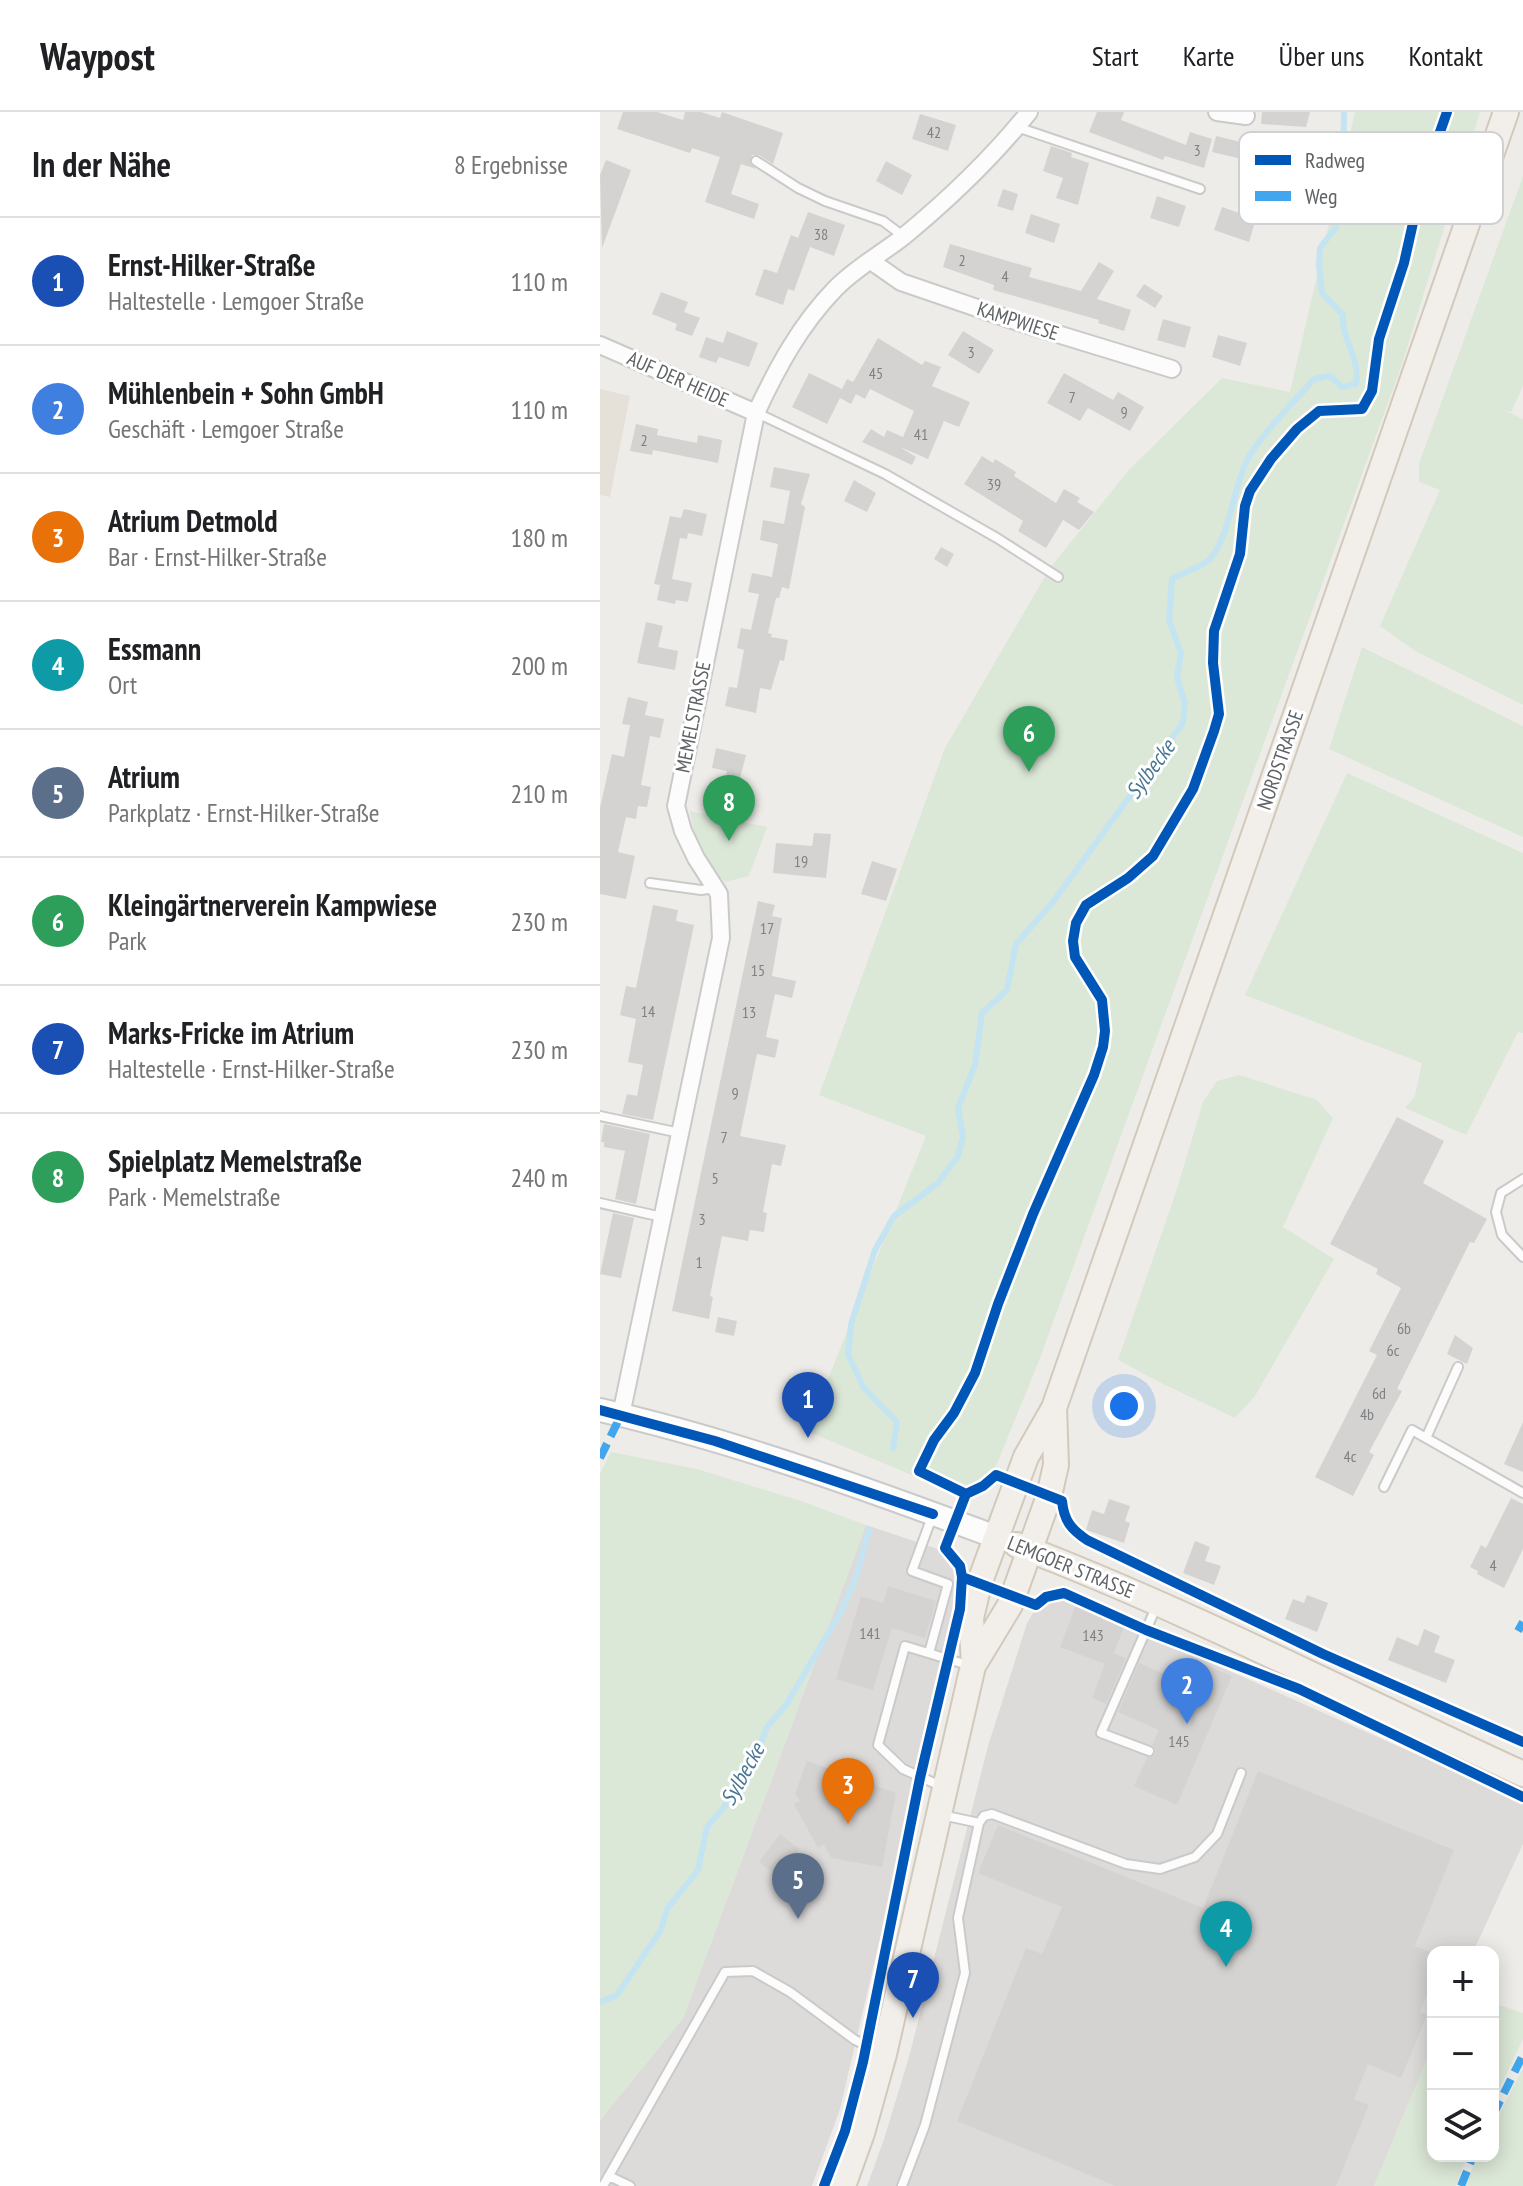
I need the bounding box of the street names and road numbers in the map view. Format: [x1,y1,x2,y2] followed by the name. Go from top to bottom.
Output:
[974,296,1062,346] street label: KAMPWIESE
[623,345,733,413] street label: AUF DER HEIDE
[669,659,717,775] street label: MEMELSTRASSE
[1251,707,1309,813] street label: NORDSTRASSE
[1004,1530,1138,1604] street label: LEMGOER STRASSE

